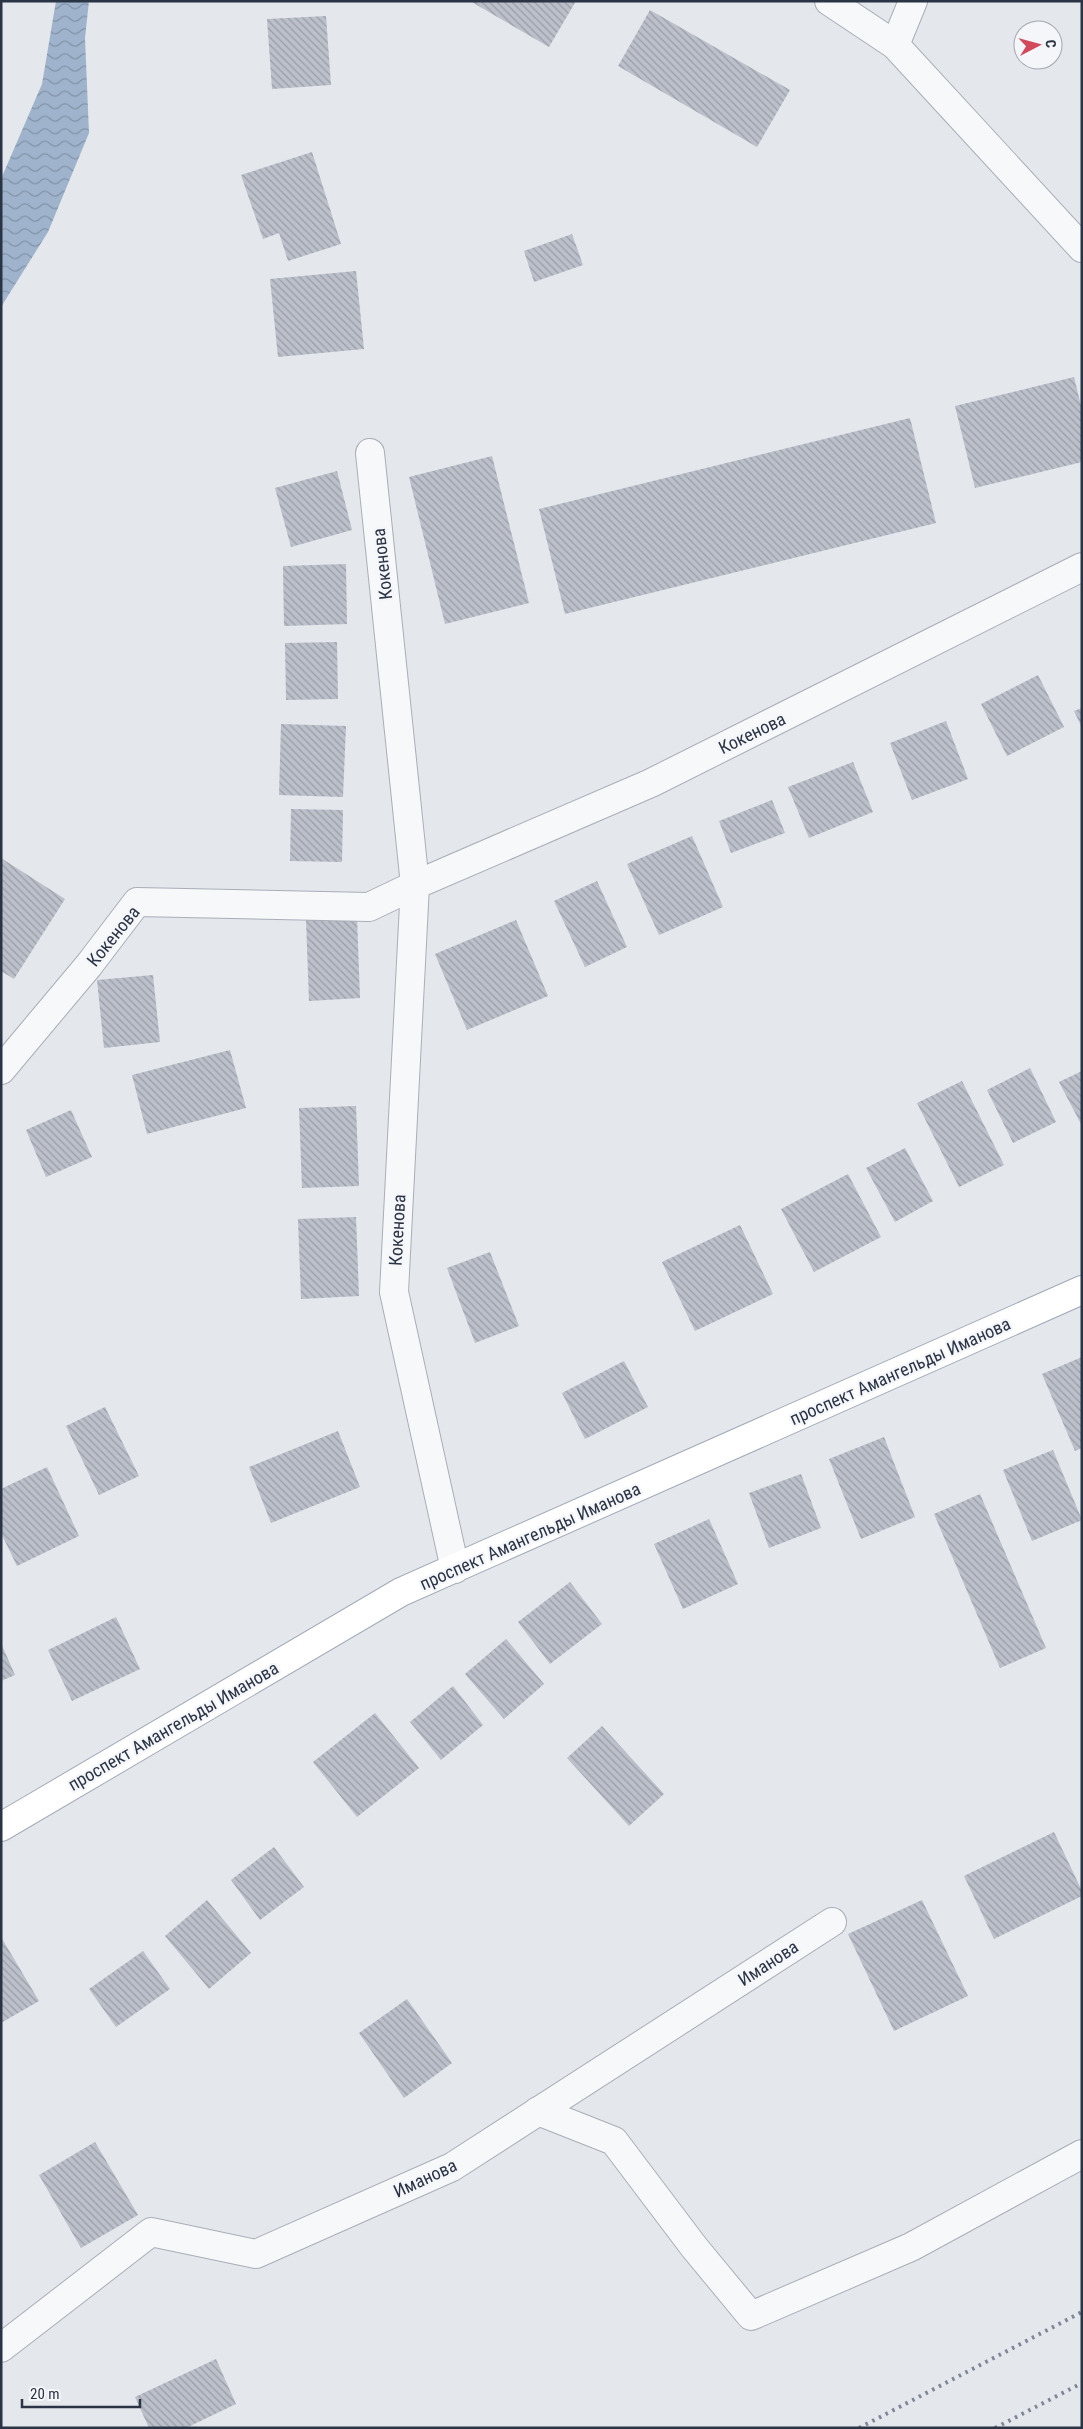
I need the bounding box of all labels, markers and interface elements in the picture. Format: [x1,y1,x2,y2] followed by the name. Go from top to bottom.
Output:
[1013,20,1063,70] north arrow
[1043,39,1059,48] text: С
[368,527,396,601] street label: Кокенова
[715,708,789,758] street label: Кокенова
[82,902,144,970] street label: Кокенова
[385,1194,409,1266] street label: Кокенова
[786,1313,1014,1429] street label: проспект Амангельды Иманова
[416,1478,644,1594] street label: проспект Амангельды Иманова
[64,1657,282,1795] street label: проспект Амангельды Иманова
[734,1936,802,1990] street label: Иманова
[390,2154,460,2202] street label: Иманова
[22,2376,140,2408] scale bar
[30,2385,60,2403] text: 20 m

